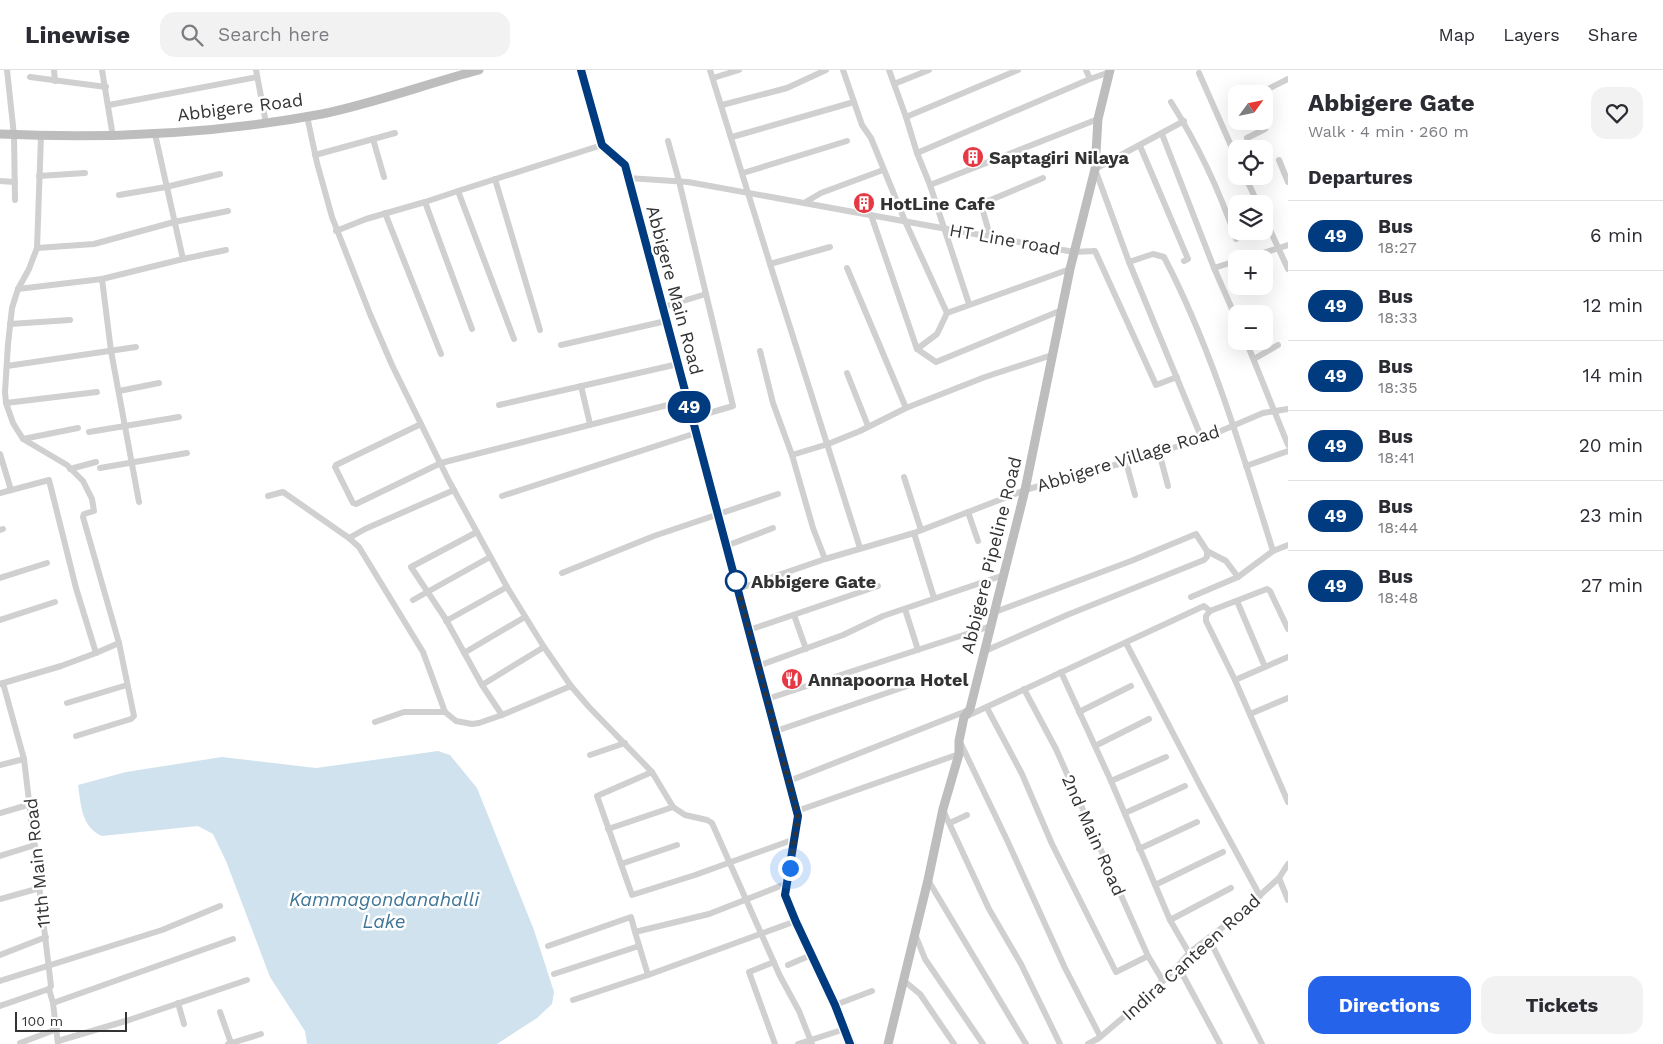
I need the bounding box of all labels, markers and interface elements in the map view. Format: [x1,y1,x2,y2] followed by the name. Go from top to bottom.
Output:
[160,12,510,57] search box
[25,21,130,49] text: Linewise
[178,21,206,49] icon: search
[218,23,329,46] text: Search here
[1438,24,1475,45] text: Map
[1503,24,1560,45] text: Layers
[1588,24,1638,45] text: Share
[1228,85,1272,130] north arrow
[1228,85,1273,350] map controls
[1591,87,1643,139] button: heart
[176,89,304,125] street label: Abbigere Road
[1308,89,1475,117] text: Abbigere Gate
[1308,122,1469,141] text: Walk · 4 min · 260 m
[1228,140,1273,185] button: locate
[961,145,985,169] building icon: Saptagiri Nilaya
[989,147,1130,168] place label: Saptagiri Nilaya
[1308,166,1413,189] text: Departures
[852,191,876,215] building icon: HotLine Cafe
[880,193,995,214] place label: HotLine Cafe
[1228,195,1273,240] button: layers
[642,203,708,377] street label: Abbigere Main Road
[1378,215,1413,238] text: Bus
[948,219,1062,259] street label: HT Line road
[1590,224,1643,247] text: 6 min
[1324,225,1347,246] text: 49
[1378,238,1417,257] text: 18:27
[1228,250,1273,295] button: +
[1378,285,1413,308] text: Bus
[1583,294,1643,317] text: 12 min
[1324,295,1347,316] text: 49
[1228,305,1273,350] button: −
[1378,308,1418,327] text: 18:33
[1378,355,1413,378] text: Bus
[1583,364,1643,387] text: 14 min
[1324,365,1347,386] text: 49
[1378,378,1417,397] text: 18:35
[666,391,712,423] line badge: 49
[678,396,700,417] text: 49
[1034,420,1222,496] street label: Abbigere Village Road
[1378,425,1413,448] text: Bus
[1579,434,1643,457] text: 20 min
[1324,435,1347,456] text: 49
[1378,448,1415,467] text: 18:41
[956,454,1026,656] street label: Abbigere Pipeline Road
[1378,495,1413,518] text: Bus
[1579,504,1643,527] text: 23 min
[1324,505,1347,526] text: 49
[1378,518,1418,537] text: 18:44
[1378,565,1413,588] text: Bus
[725,570,747,592] marker: Abbigere Gate
[751,571,876,592] place label: Abbigere Gate
[1581,574,1643,597] text: 27 min
[1324,575,1347,596] text: 49
[1378,588,1418,607] text: 18:48
[780,667,804,691] restaurant icon: Annapoorna Hotel
[808,669,968,690] place label: Annapoorna Hotel
[1058,771,1130,899] street label: 2nd Main Road
[20,797,54,929] street label: 11th Main Road
[778,856,803,881] your location
[289,888,480,933] water label: Kammagondanahalli Lake
[1118,889,1264,1025] street label: Indira Canteen Road
[1308,976,1471,1034] button: Directions
[1481,976,1643,1034] button: Tickets
[15,1009,128,1032] scale bar
[22,1013,63,1029] text: 100 m

